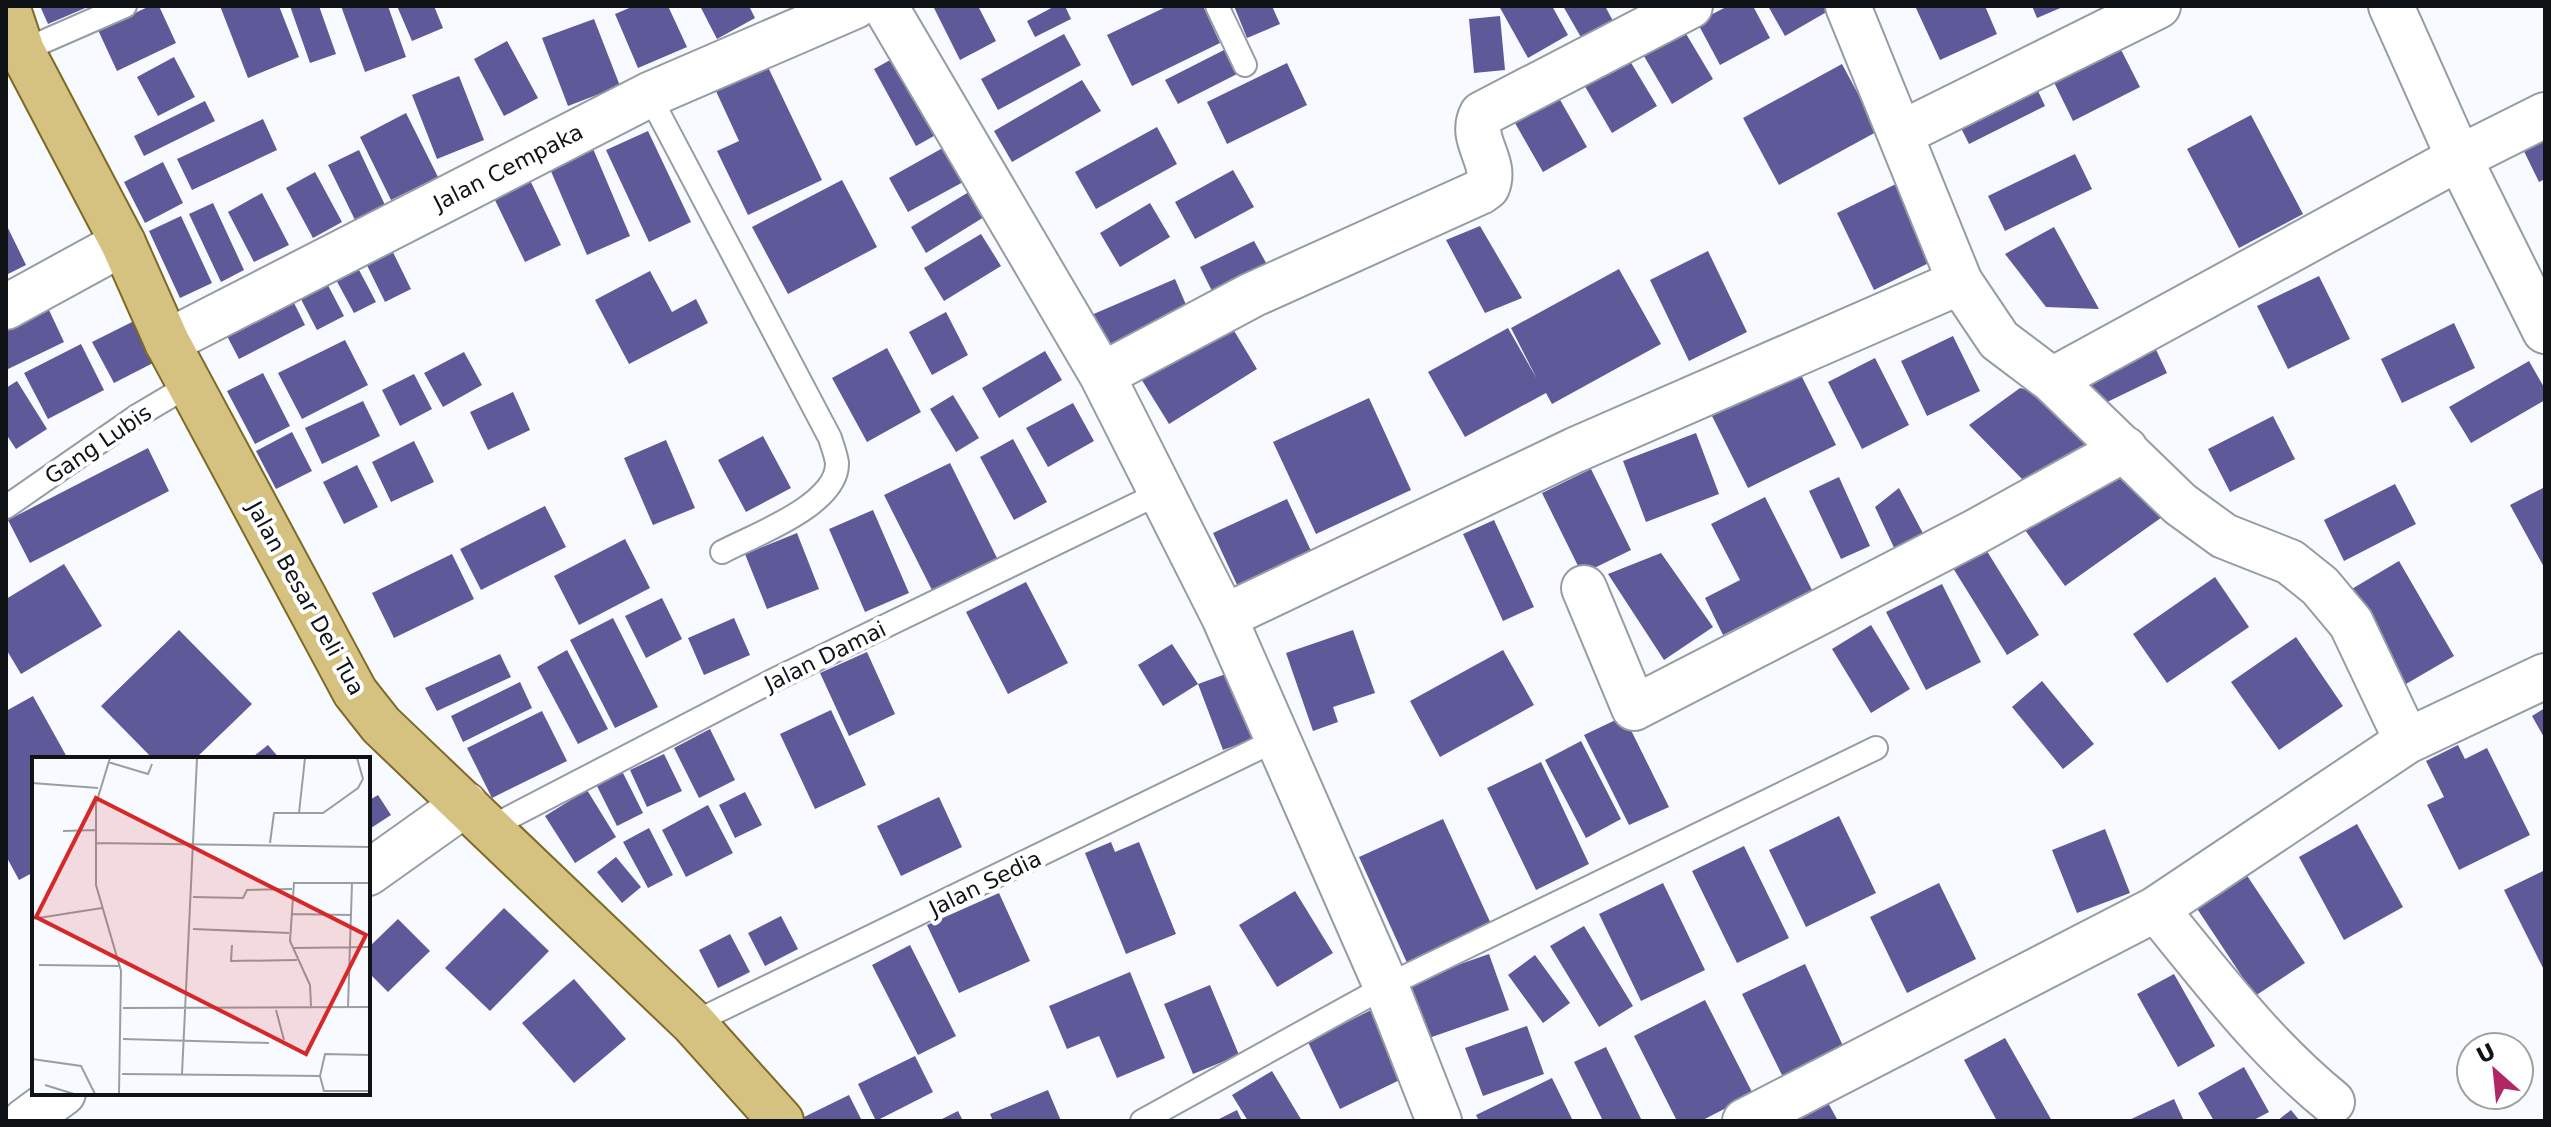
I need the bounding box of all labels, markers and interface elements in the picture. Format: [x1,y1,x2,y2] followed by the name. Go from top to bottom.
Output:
[428,119,587,217] street label: Jalan Cempaka
[40,400,156,489] street label: Gang Lubis
[241,495,369,699] street label: Jalan Besar Deli Tua
[759,616,890,697] street label: Jalan Damai
[32,757,370,1095] inset map
[923,846,1045,922] street label: Jalan Sedia
[2455,1031,2535,1111] north arrow
[2473,1038,2500,1069] text: U

